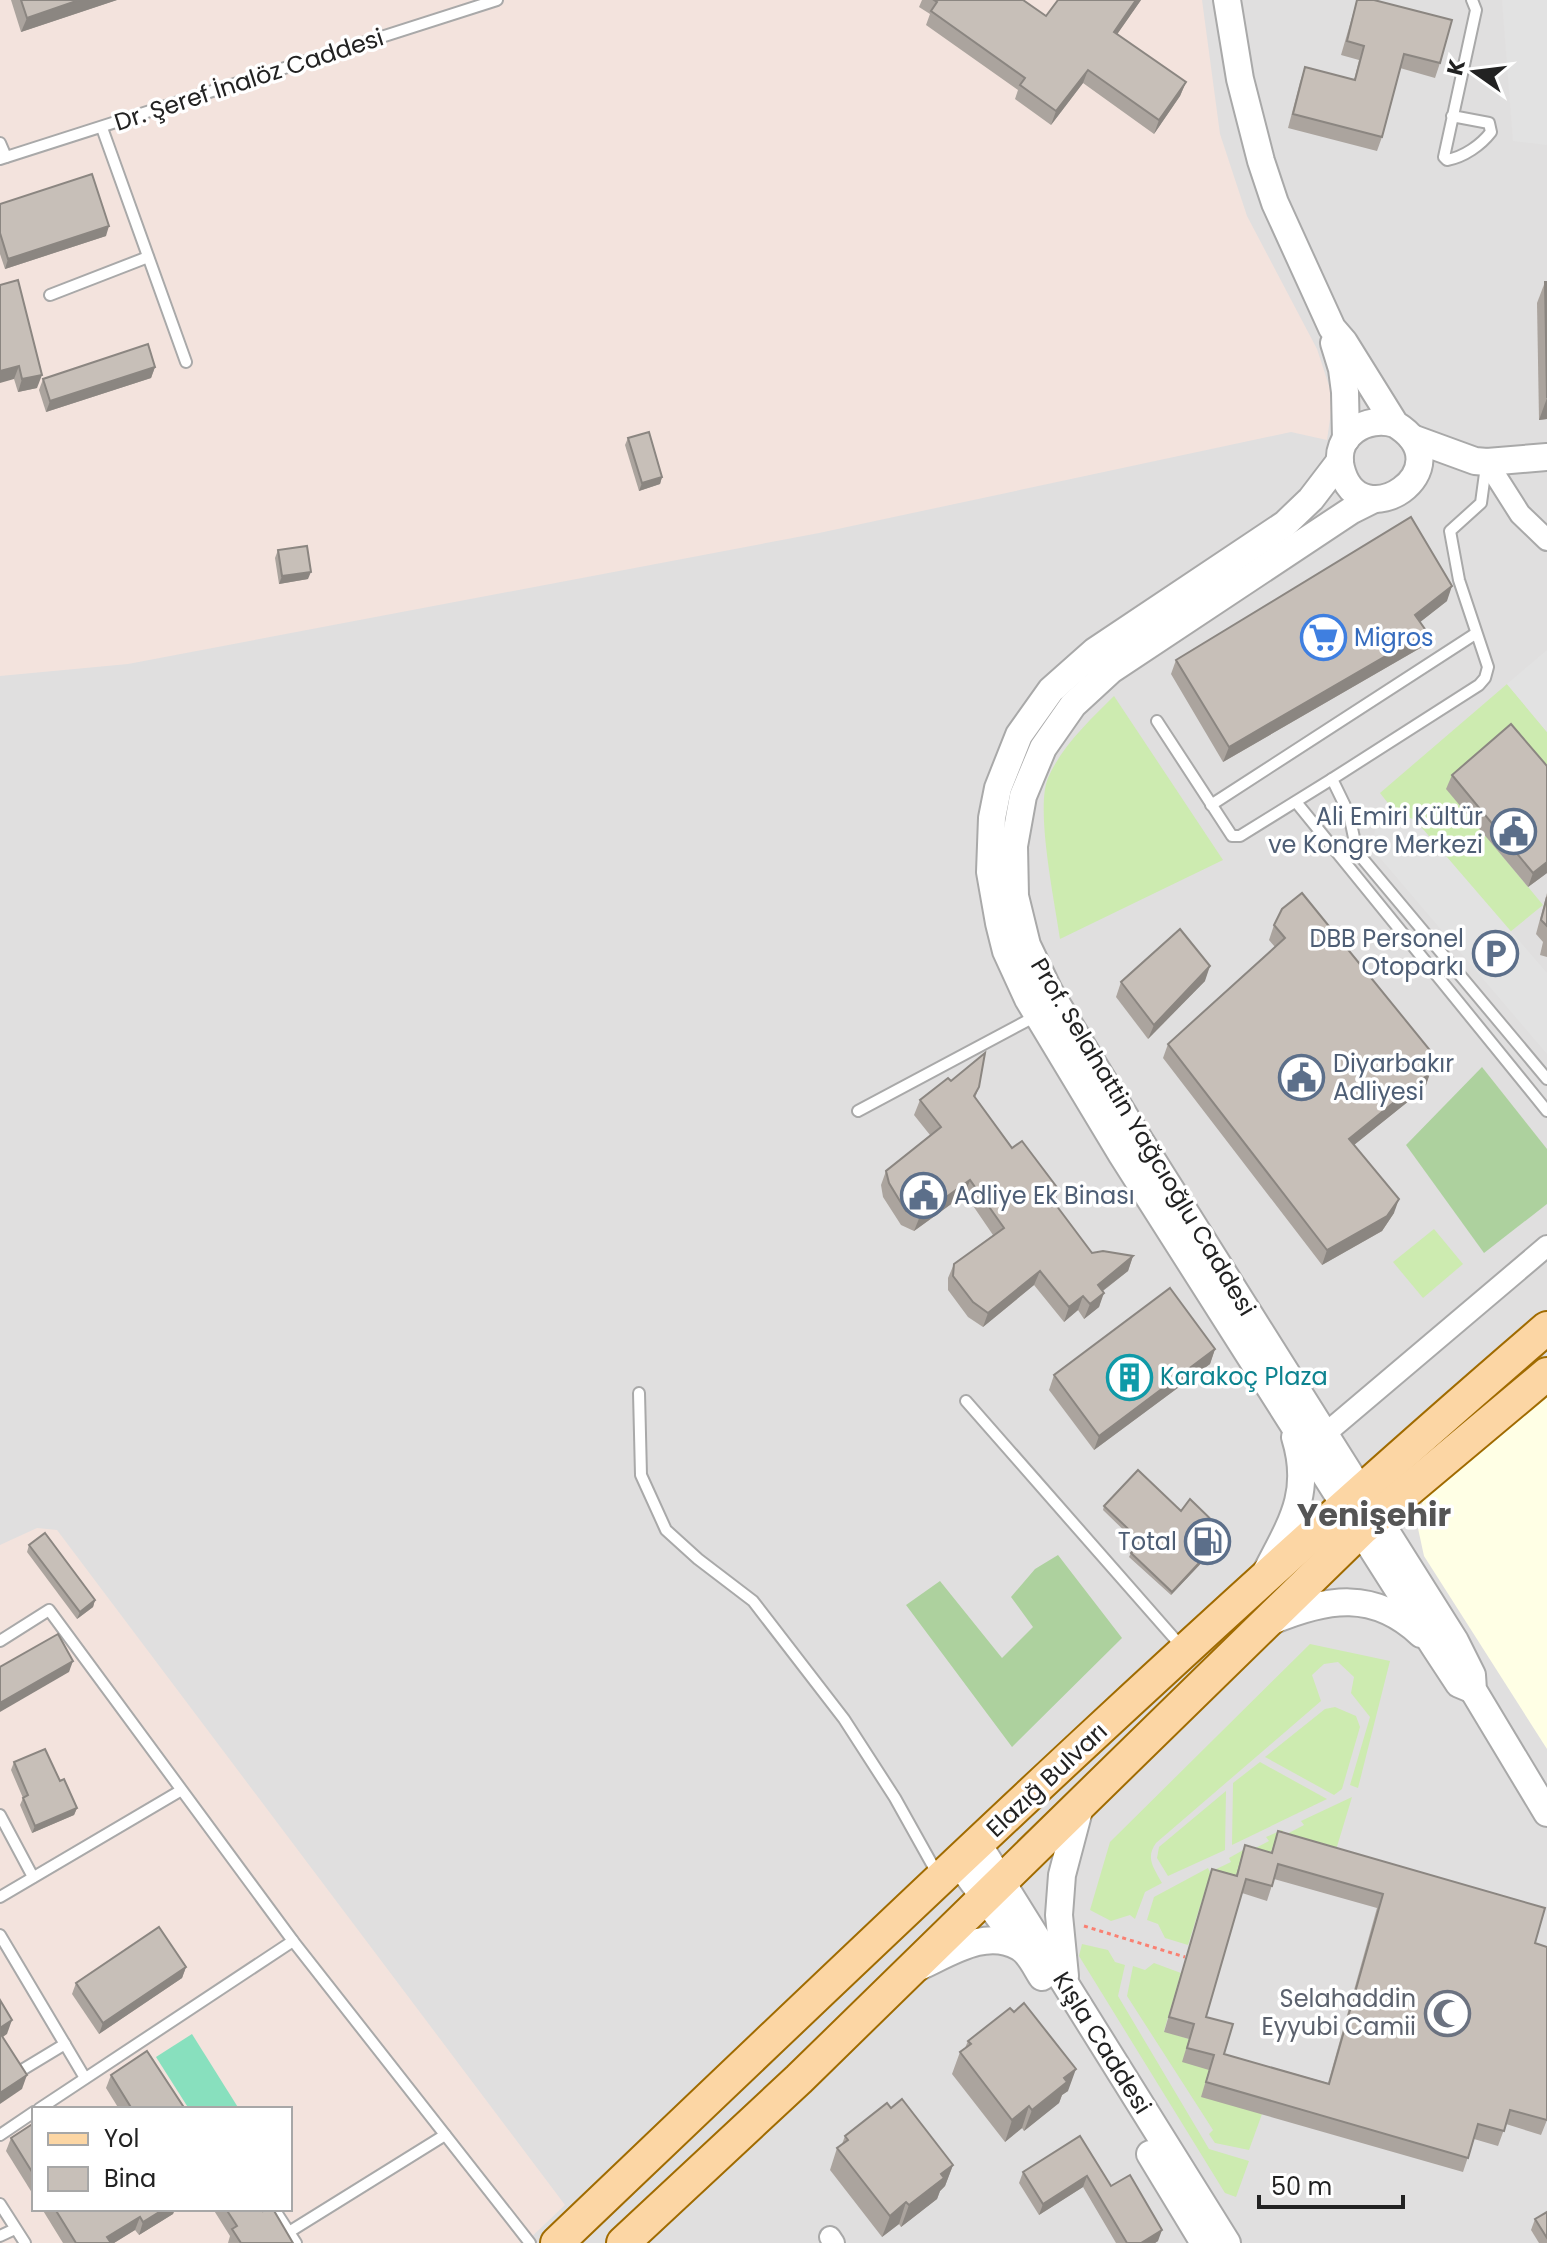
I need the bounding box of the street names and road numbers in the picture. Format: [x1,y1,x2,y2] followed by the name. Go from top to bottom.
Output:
[110,20,388,139] street label: Dr. Şeref İnalöz Caddesi
[1023,952,1264,1322] street label: Prof. Selahattin Yağcıoğlu Caddesi
[979,1715,1114,1844] street label: Elazığ Bulvarı
[1046,1965,1159,2120] street label: Kışla Caddesi

